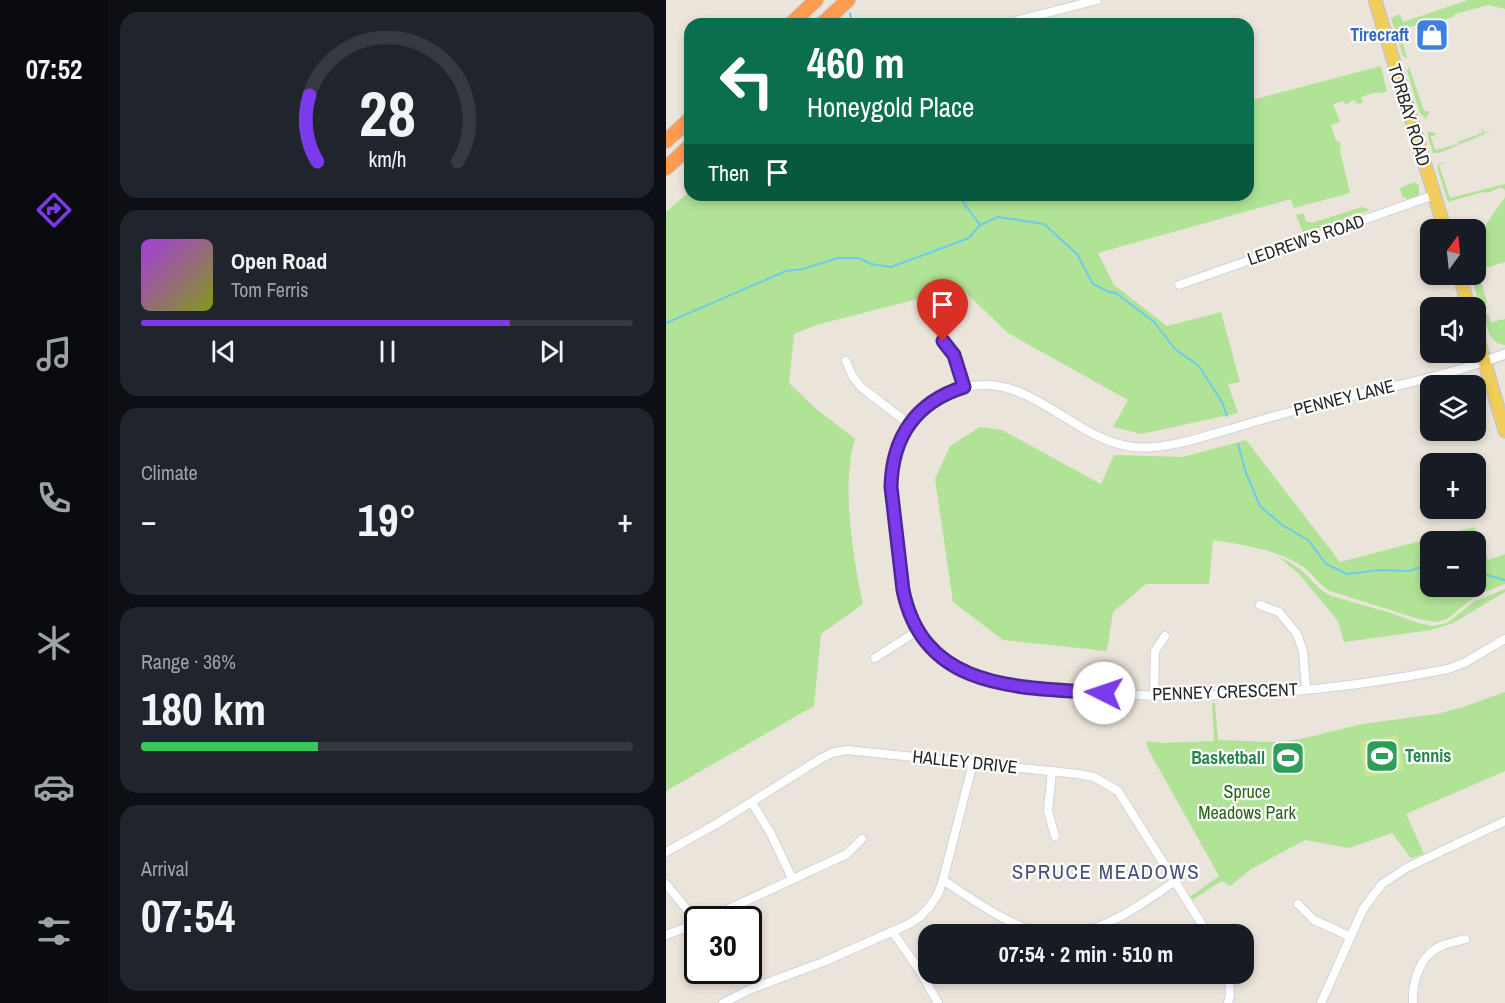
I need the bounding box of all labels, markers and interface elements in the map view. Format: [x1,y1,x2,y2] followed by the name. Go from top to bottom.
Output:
[1414,17,1450,53] shop icon: Tirecraft
[1350,22,1409,47] place label: Tirecraft
[807,35,905,91] text: 460 m
[708,42,786,120] icon: left
[26,51,82,87] text: 07:52
[1382,61,1437,169] street label: TORBAY ROAD
[359,71,415,155] text: 28
[807,89,974,125] text: Honeygold Place
[368,145,406,174] text: km/h
[761,156,794,189] icon: arrive
[708,158,749,188] text: Then
[33,189,75,231] icon: directions
[1244,208,1368,271] street label: LEDREW'S ROAD
[1420,219,1486,285] north arrow
[1420,219,1486,597] map controls
[231,246,327,276] text: Open Road
[231,276,309,303] text: Tom Ferris
[917,279,968,341] pin
[926,288,959,321] icon: arrive
[1420,297,1486,363] button: sound
[33,333,75,375] icon: music
[207,335,240,368] icon: previous
[371,335,404,368] icon: pause
[535,335,568,368] icon: next
[1291,373,1397,422] street label: PENNEY LANE
[1420,375,1486,441] button: layers
[1420,453,1486,519] button: +
[141,459,198,486] text: Climate
[33,477,75,519] icon: phone
[357,489,417,550] text: 19°
[141,498,157,542] text: −
[617,498,633,542] text: +
[1420,531,1486,597] button: −
[33,622,75,664] icon: climate
[141,648,236,675] text: Range · 36%
[1072,661,1136,725] position arrow
[1152,676,1298,707] street label: PENNEY CRESCENT
[141,678,266,739] text: 180 km
[1364,738,1400,774] sports icon: Tennis
[1270,740,1306,776] sports icon: Basketball
[1405,743,1452,768] place label: Tennis
[911,744,1019,779] street label: HALLEY DRIVE
[1191,745,1265,770] place label: Basketball
[33,766,75,808] icon: car
[1198,779,1296,825] park label: Spruce Meadows Park
[141,855,188,882] text: Arrival
[1012,857,1200,886] district label: SPRUCE MEADOWS
[141,885,235,946] text: 07:54
[684,906,762,984] speed limit sign: 30
[33,910,75,952] icon: filters
[999,939,1173,969] text: 07:54 · 2 min · 510 m

